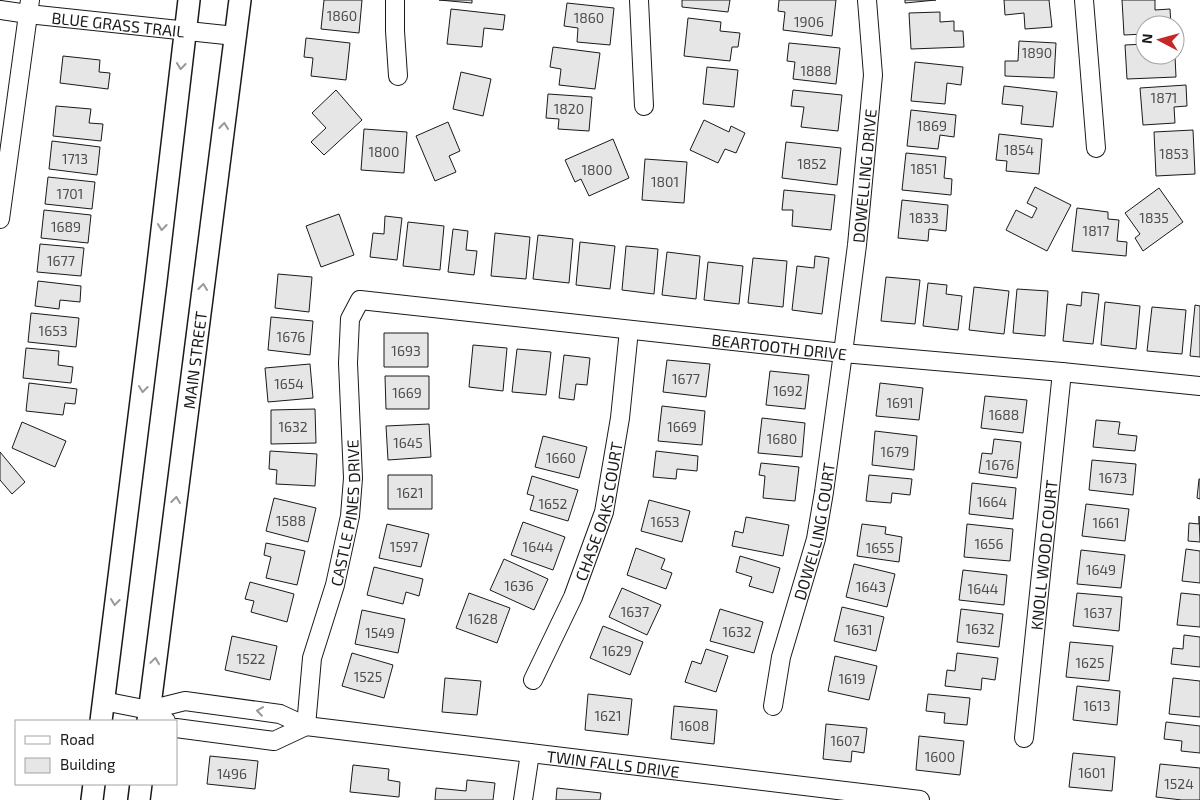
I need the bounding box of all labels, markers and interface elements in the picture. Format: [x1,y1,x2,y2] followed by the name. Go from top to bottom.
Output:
[51,7,186,40] street label: BLUE GRASS TRAIL
[327,7,357,24] house number: 1860
[574,9,604,26] house number: 1860
[794,13,824,30] house number: 1906
[1135,15,1185,65] north arrow
[1138,33,1156,45] text: N
[1022,44,1052,61] house number: 1890
[176,62,187,70] one-way arrow
[800,62,832,79] house number: 1888
[1151,89,1177,106] house number: 1871
[554,100,584,117] house number: 1820
[848,108,879,244] street label: DOWELLING DRIVE
[917,117,947,134] house number: 1869
[218,121,229,129] one-way arrow
[1004,141,1034,158] house number: 1854
[369,143,399,160] house number: 1800
[1159,145,1189,162] house number: 1853
[62,150,88,167] house number: 1713
[797,155,827,172] house number: 1852
[910,160,938,177] house number: 1851
[582,161,612,178] house number: 1800
[651,173,679,190] house number: 1801
[57,185,83,202] house number: 1701
[909,209,939,226] house number: 1833
[1139,209,1169,226] house number: 1835
[51,218,81,235] house number: 1689
[1083,222,1109,239] house number: 1817
[157,224,168,232] one-way arrow
[47,252,75,269] house number: 1677
[197,283,208,291] one-way arrow
[178,310,210,410] street label: MAIN STREET
[39,322,67,339] house number: 1653
[277,328,305,345] house number: 1676
[711,329,848,363] street label: BEARTOOTH DRIVE
[391,342,421,359] house number: 1693
[672,370,700,387] house number: 1677
[274,375,304,392] house number: 1654
[773,382,803,399] house number: 1692
[392,384,422,401] house number: 1669
[138,385,149,393] one-way arrow
[886,394,914,411] house number: 1691
[989,406,1019,423] house number: 1688
[278,418,308,435] house number: 1632
[667,418,697,435] house number: 1669
[767,430,797,447] house number: 1680
[393,434,423,451] house number: 1645
[326,439,363,588] street label: CASTLE PINES DRIVE
[570,440,625,583] street label: CHASE OAKS COURT
[881,443,909,460] house number: 1679
[546,449,576,466] house number: 1660
[986,456,1014,473] house number: 1676
[789,461,837,602] street label: DOWELLING COURT
[1099,469,1127,486] house number: 1673
[1026,479,1060,631] street label: KNOLL WOOD COURT
[396,484,424,501] house number: 1621
[977,493,1007,510] house number: 1664
[539,495,568,512] house number: 1652
[170,496,181,504] one-way arrow
[276,512,306,529] house number: 1588
[651,513,679,530] house number: 1653
[1092,514,1120,531] house number: 1661
[974,535,1004,552] house number: 1656
[390,538,418,555] house number: 1597
[523,538,553,555] house number: 1644
[866,539,894,556] house number: 1655
[1086,561,1116,578] house number: 1649
[504,577,534,594] house number: 1636
[856,578,886,595] house number: 1643
[968,580,998,597] house number: 1644
[111,598,121,606] one-way arrow
[621,603,649,620] house number: 1637
[1084,604,1112,621] house number: 1637
[468,610,498,627] house number: 1628
[965,620,995,637] house number: 1632
[846,621,872,638] house number: 1631
[722,623,752,640] house number: 1632
[365,624,395,641] house number: 1549
[602,642,632,659] house number: 1629
[237,650,266,667] house number: 1522
[1076,654,1104,671] house number: 1625
[150,657,160,666] one-way arrow
[354,668,382,685] house number: 1525
[838,670,866,687] house number: 1619
[1084,697,1110,714] house number: 1613
[256,707,265,717] one-way arrow
[594,707,622,724] house number: 1621
[679,717,709,734] house number: 1608
[15,720,178,785] legend
[60,730,95,748] text: Road
[830,732,860,749] house number: 1607
[546,746,681,780] street label: TWIN FALLS DRIVE
[925,748,955,765] house number: 1600
[60,755,116,773] text: Building
[1078,764,1106,781] house number: 1601
[217,765,247,782] house number: 1496
[1164,775,1194,792] house number: 1524

